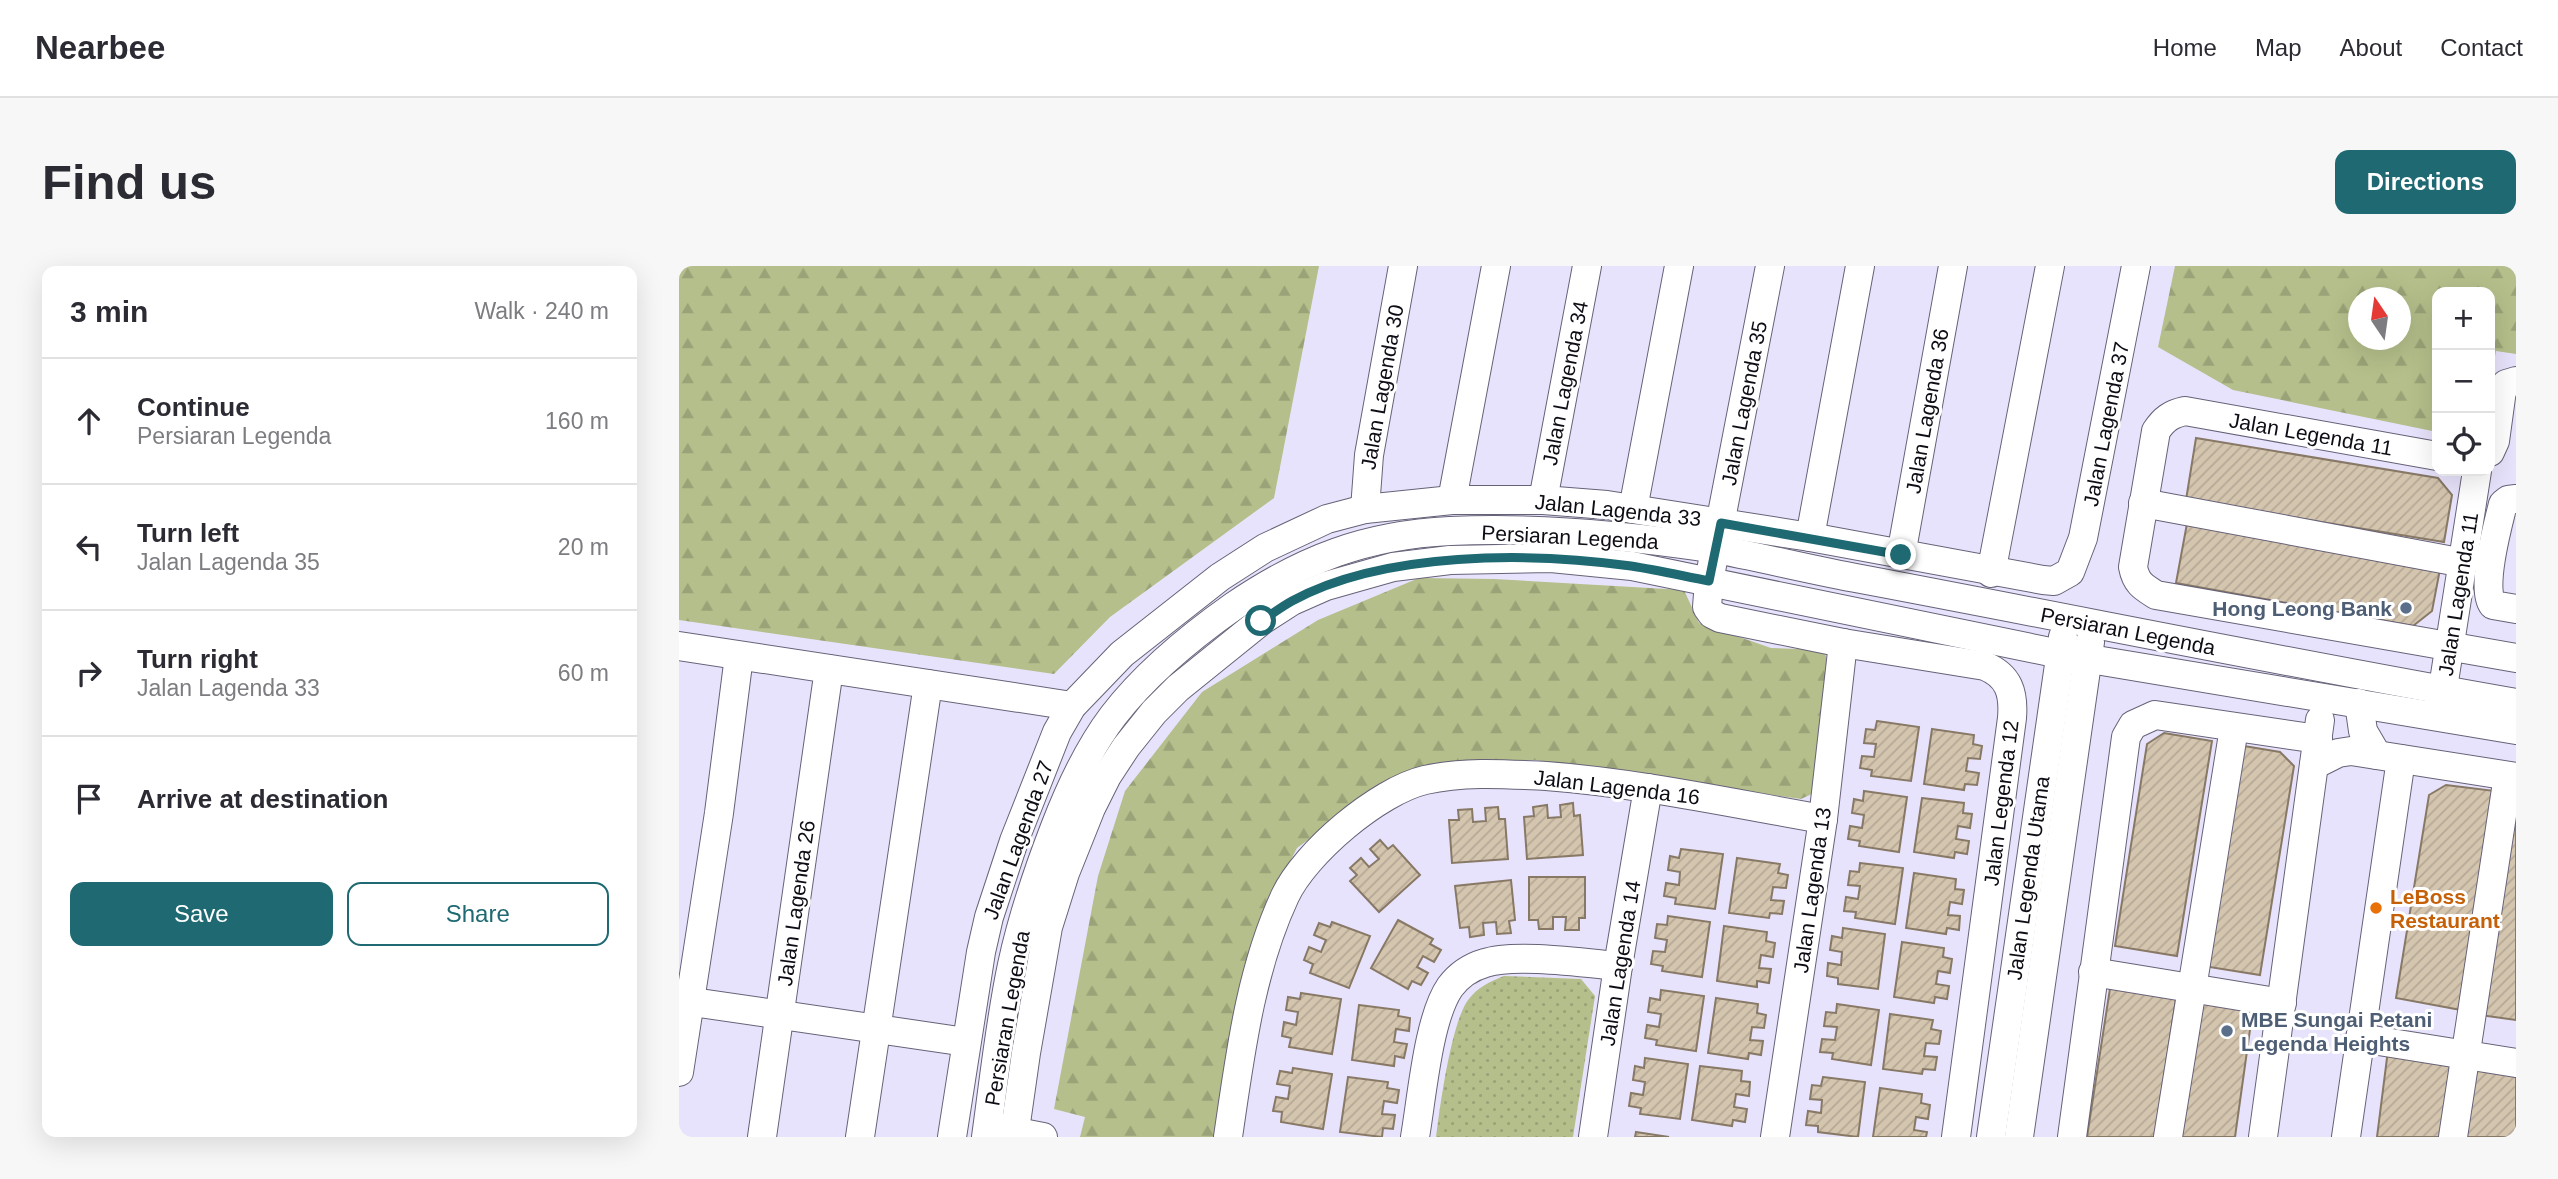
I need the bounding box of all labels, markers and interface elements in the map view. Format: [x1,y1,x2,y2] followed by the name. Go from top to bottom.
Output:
[35,29,165,66] text: Nearbee
[2153,34,2217,61] text: Home
[2255,34,2302,61] text: Map
[2340,34,2402,61] text: About
[2440,34,2523,61] text: Contact
[2335,150,2516,214] button: Directions
[42,155,216,209] text: Find us
[2348,287,2411,350] north arrow
[2432,287,2495,476] map controls
[2432,287,2495,350] button: +
[70,295,148,328] text: 3 min
[474,298,609,324] text: Walk · 240 m
[1538,299,1592,467] street label: Jalan Lagenda 34
[1356,303,1408,471] street label: Jalan Lagenda 30
[1717,319,1771,487] street label: Jalan Lagenda 35
[1901,327,1953,495] street label: Jalan Lagenda 36
[2079,340,2133,508] street label: Jalan Lagenda 37
[2432,350,2495,413] button: −
[137,392,250,422] text: Continue
[70,402,108,440] icon: ahead
[545,408,609,434] text: 160 m
[2228,408,2394,460] street label: Jalan Legenda 11
[2432,413,2495,476] button: locate
[137,423,331,449] text: Persiaran Legenda
[1534,490,1702,530] street label: Jalan Lagenda 33
[2434,511,2482,677] street label: Jalan Lagenda 11
[137,518,239,548] text: Turn left
[1481,521,1660,553] street label: Persiaran Legenda
[70,528,108,566] icon: left
[558,534,609,560] text: 20 m
[1885,539,1916,570] route end
[137,549,320,575] text: Jalan Lagenda 35
[2212,597,2392,620] place label: Hong Leong Bank
[2398,600,2414,616] marker: Hong Leong Bank
[2039,603,2218,659] street label: Persiaran Legenda
[1245,605,1276,636] route start
[137,644,258,674] text: Turn right
[70,654,108,692] icon: right
[558,660,609,686] text: 60 m
[137,675,320,701] text: Jalan Lagenda 33
[1979,719,2023,887] street label: Jalan Legenda 12
[979,758,1057,922] street label: Jalan Lagenda 27
[1533,765,1701,809] street label: Jalan Lagenda 16
[2002,774,2054,981] street label: Jalan Legenda Utama
[70,780,108,818] icon: arrive
[137,784,388,814] text: Arrive at destination
[1789,806,1835,974] street label: Jalan Lagenda 13
[773,819,819,987] street label: Jalan Lagenda 26
[1596,878,1644,1047] street label: Jalan Lagenda 14
[70,882,333,946] button: Save
[347,882,609,946] button: Share
[2390,885,2500,932] place label: LeBoss Restaurant
[2368,900,2384,916] marker: LeBoss Restaurant
[980,928,1034,1107] street label: Persiaran Legenda
[2241,1008,2432,1055] place label: MBE Sungai Petani Legenda Heights
[2219,1023,2235,1039] marker: MBE Sungai Petani Legenda Heights

